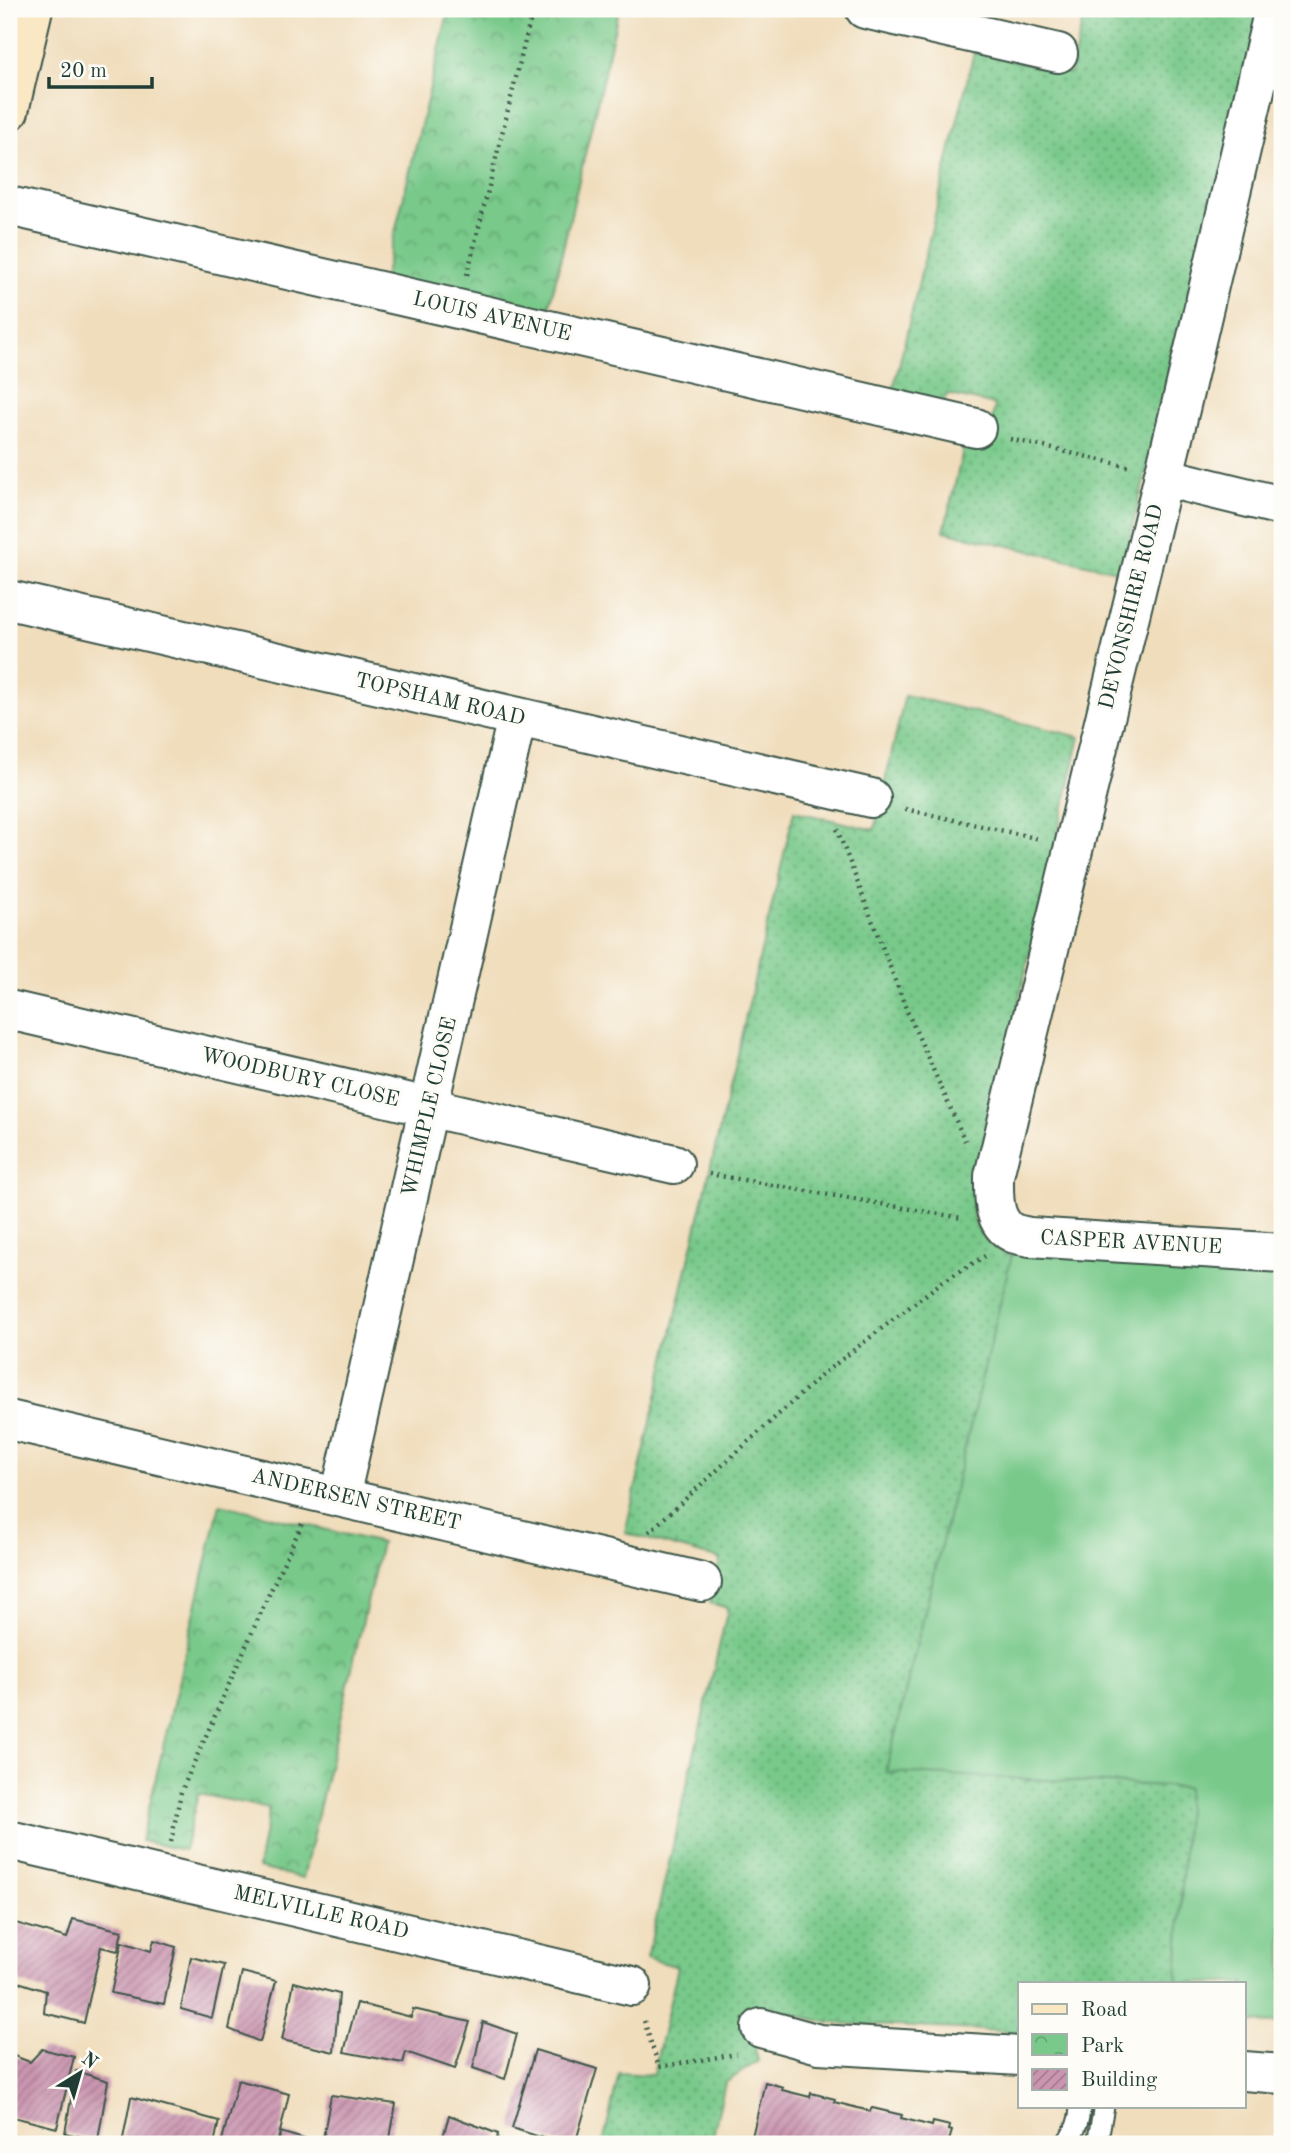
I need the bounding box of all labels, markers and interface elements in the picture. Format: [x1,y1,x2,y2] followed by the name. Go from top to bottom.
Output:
[49,46,152,90] scale bar
[60,61,107,82] text: 20 m
[411,289,573,345] street label: LOUIS AVENUE
[1096,502,1168,712] street label: DEVONSHIRE ROAD
[353,670,527,730] street label: TOPSHAM ROAD
[399,1015,461,1199] street label: WHIMPLE CLOSE
[199,1045,401,1111] street label: WOODBURY CLOSE
[1040,1228,1222,1258] street label: CASPER AVENUE
[249,1466,463,1534] street label: ANDERSEN STREET
[231,1883,411,1943] street label: MELVILLE ROAD
[1018,1982,1246,2108] legend
[1081,2000,1128,2021] text: Road
[1081,2036,1124,2057] text: Park
[46,2038,116,2108] north arrow
[77,2049,101,2074] text: N
[1081,2070,1158,2091] text: Building

